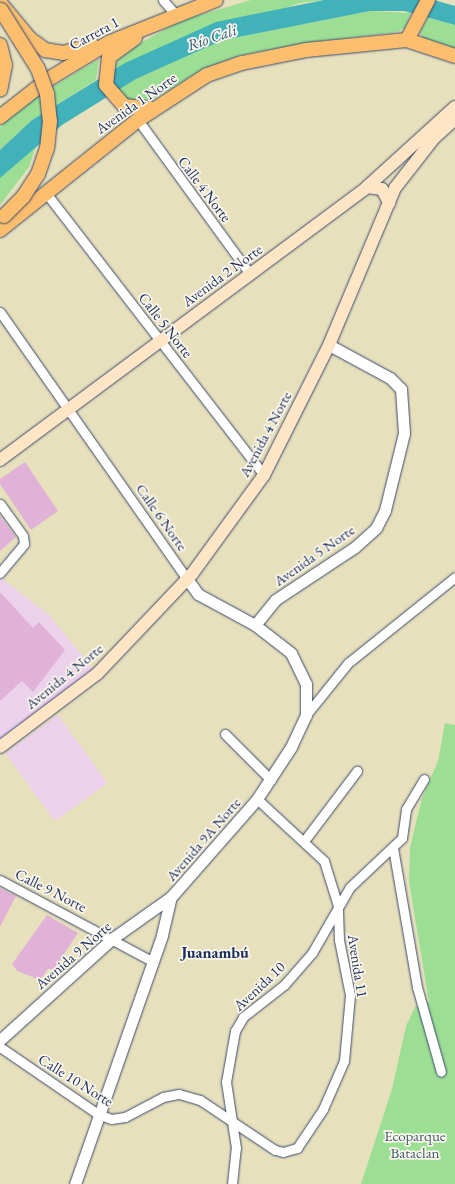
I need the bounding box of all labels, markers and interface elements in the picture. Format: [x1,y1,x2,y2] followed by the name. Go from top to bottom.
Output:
[66,12,122,54] street label: Carrera 1
[184,21,240,55] water label: Río Cali
[92,68,180,138] street label: Avenida 1 Norte
[174,153,236,225] street label: Calle 4 Norte
[178,240,266,310] street label: Avenida 2 Norte
[135,289,197,361] street label: Calle 5 Norte
[235,388,295,480] street label: Avenida 4 Norte
[132,480,192,554] street label: Calle 6 Norte
[270,520,358,590] street label: Avenida 5 Norte
[22,639,106,713] street label: Avenida 4 Norte
[162,793,244,885] street label: Avenida 9A Norte
[12,864,90,916] street label: Calle 9 Norte
[31,917,115,993] street label: Avenida 9 Norte
[344,933,372,999] street label: Avenida 11
[181,943,249,963] district label: Juanambú
[229,958,289,1014] street label: Avenida 10
[35,1050,117,1110] street label: Calle 10 Norte
[384,1126,446,1161] park label: Ecoparque Bataclan

